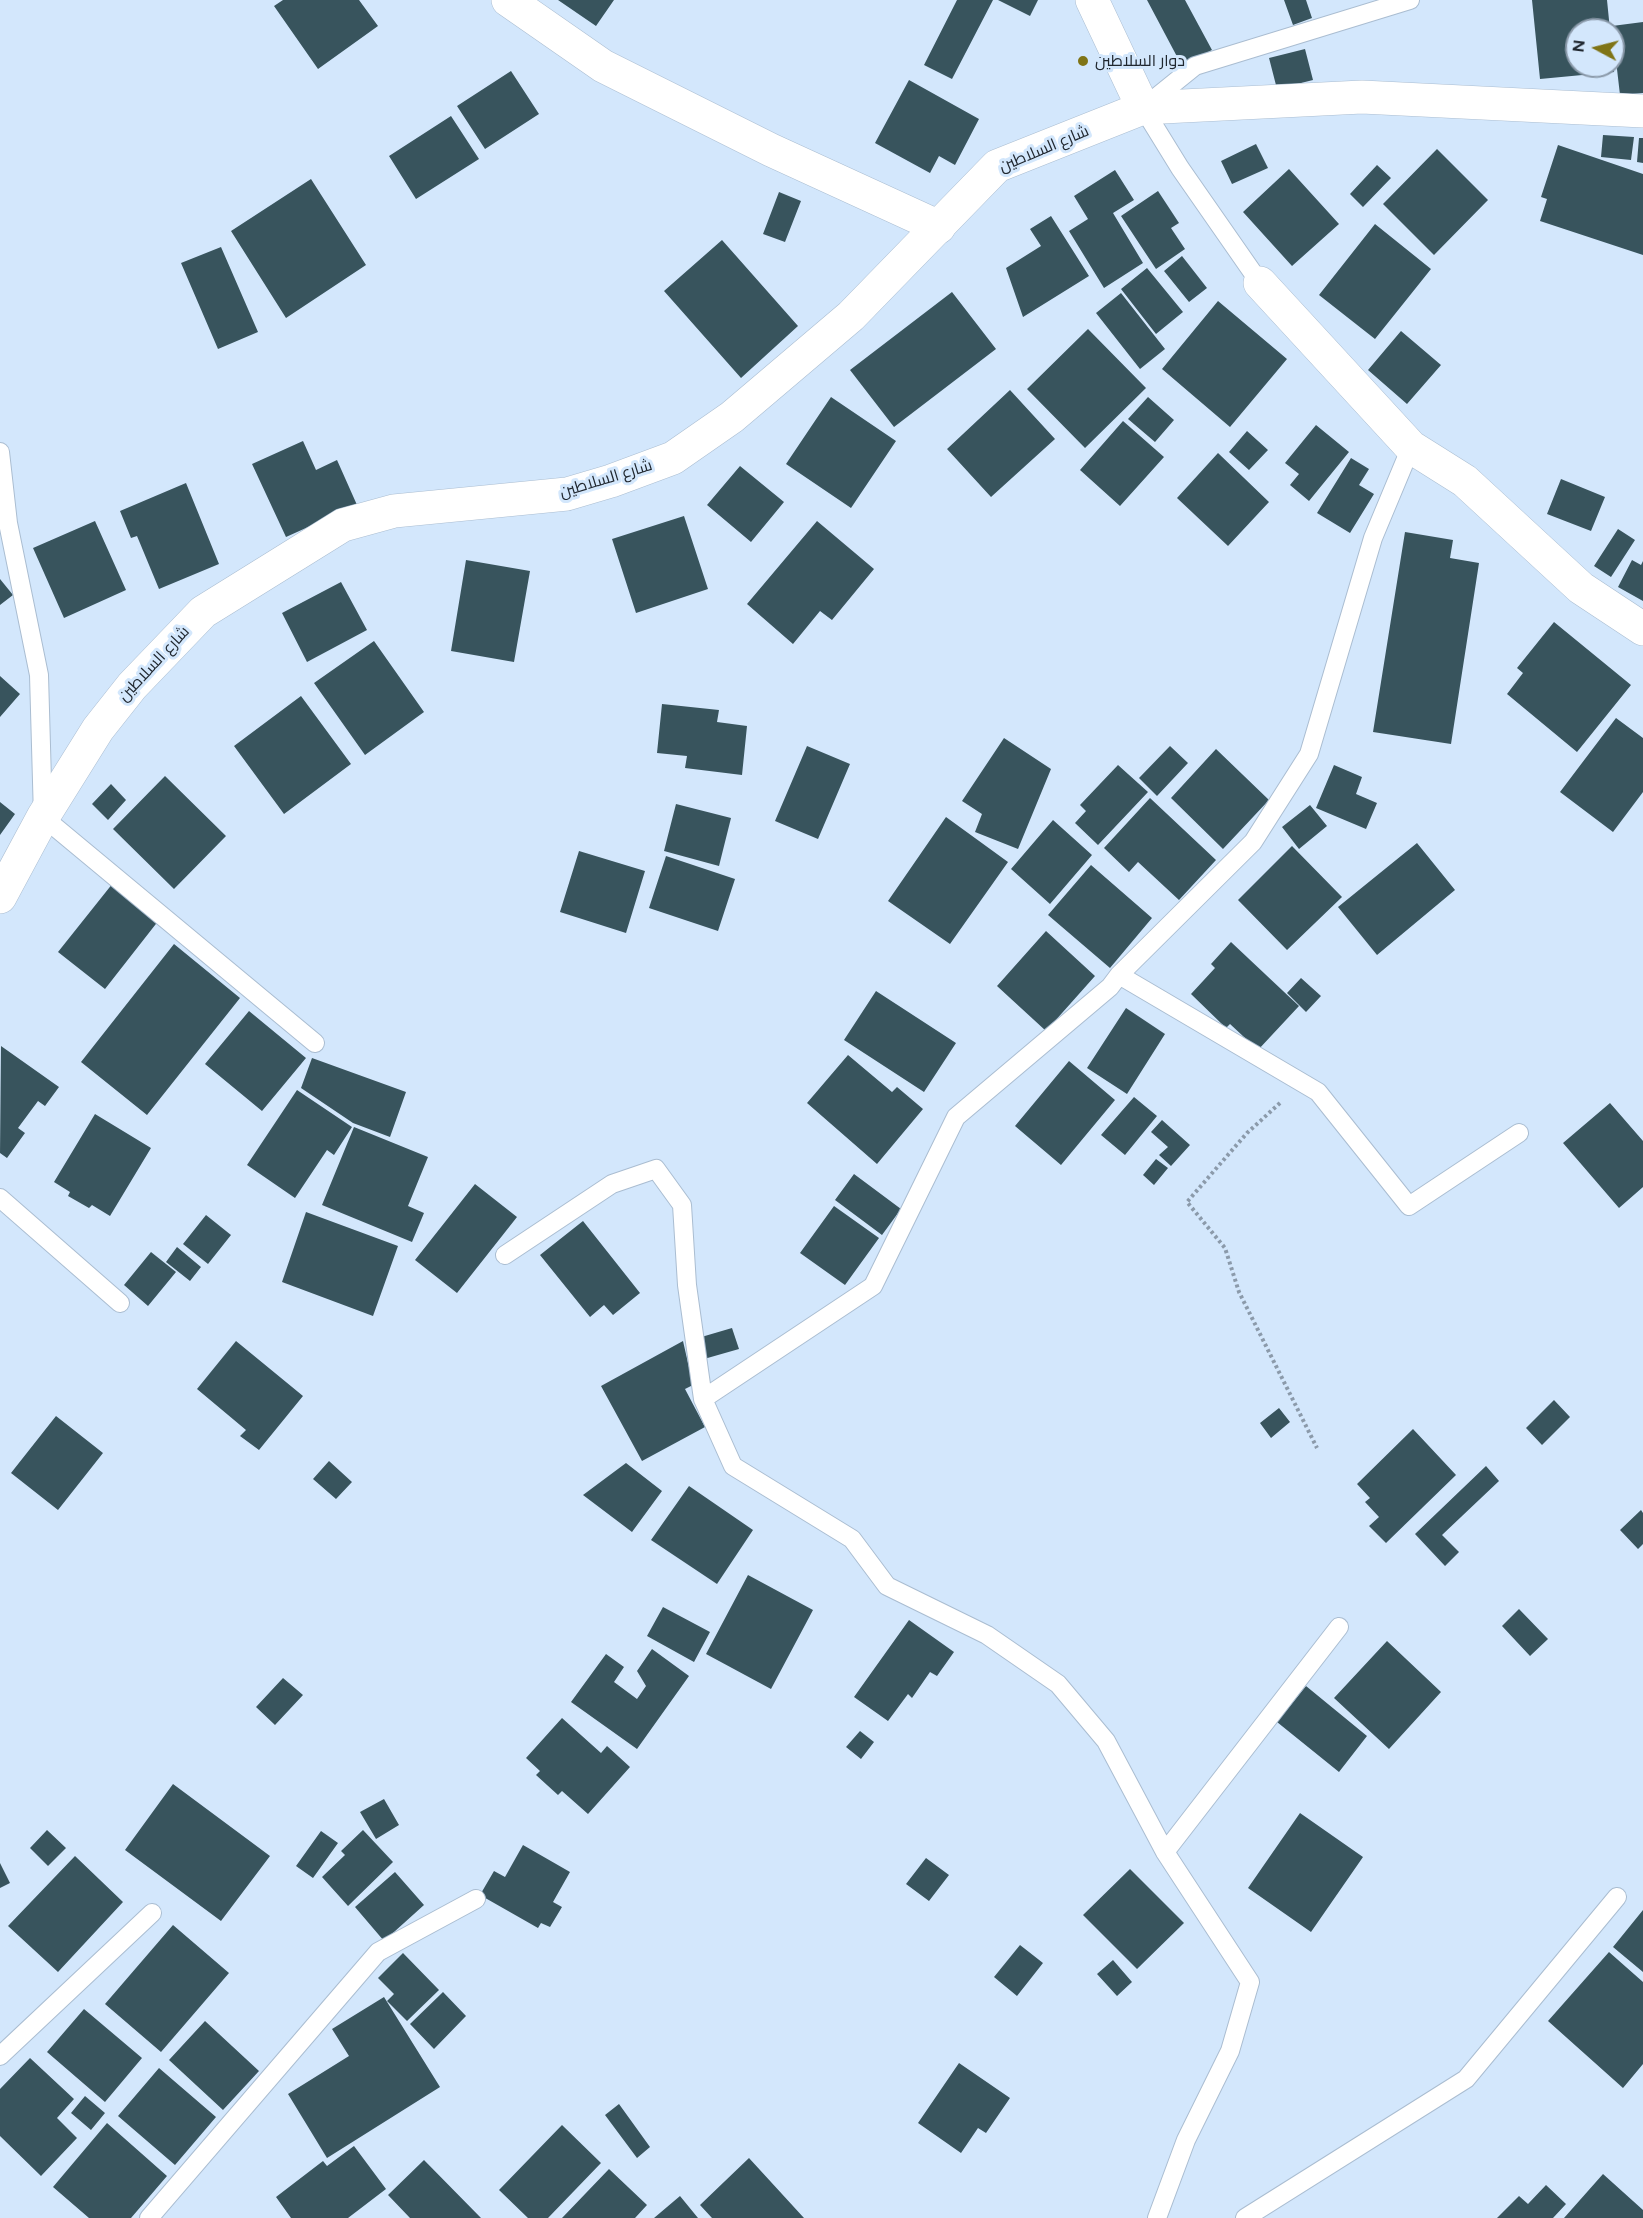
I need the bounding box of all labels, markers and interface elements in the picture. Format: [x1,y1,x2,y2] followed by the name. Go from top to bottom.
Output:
[1565,18,1625,78] north arrow
[1568,39,1589,53] text: N
[1095,51,1185,71] place label: دوار السلاطين
[1076,54,1090,68] marker: دوار السلاطين
[996,121,1092,177] street label: شارع السلاطين
[557,456,655,502] street label: شارع السلاطين
[114,622,194,706] street label: شارع السلاطين

